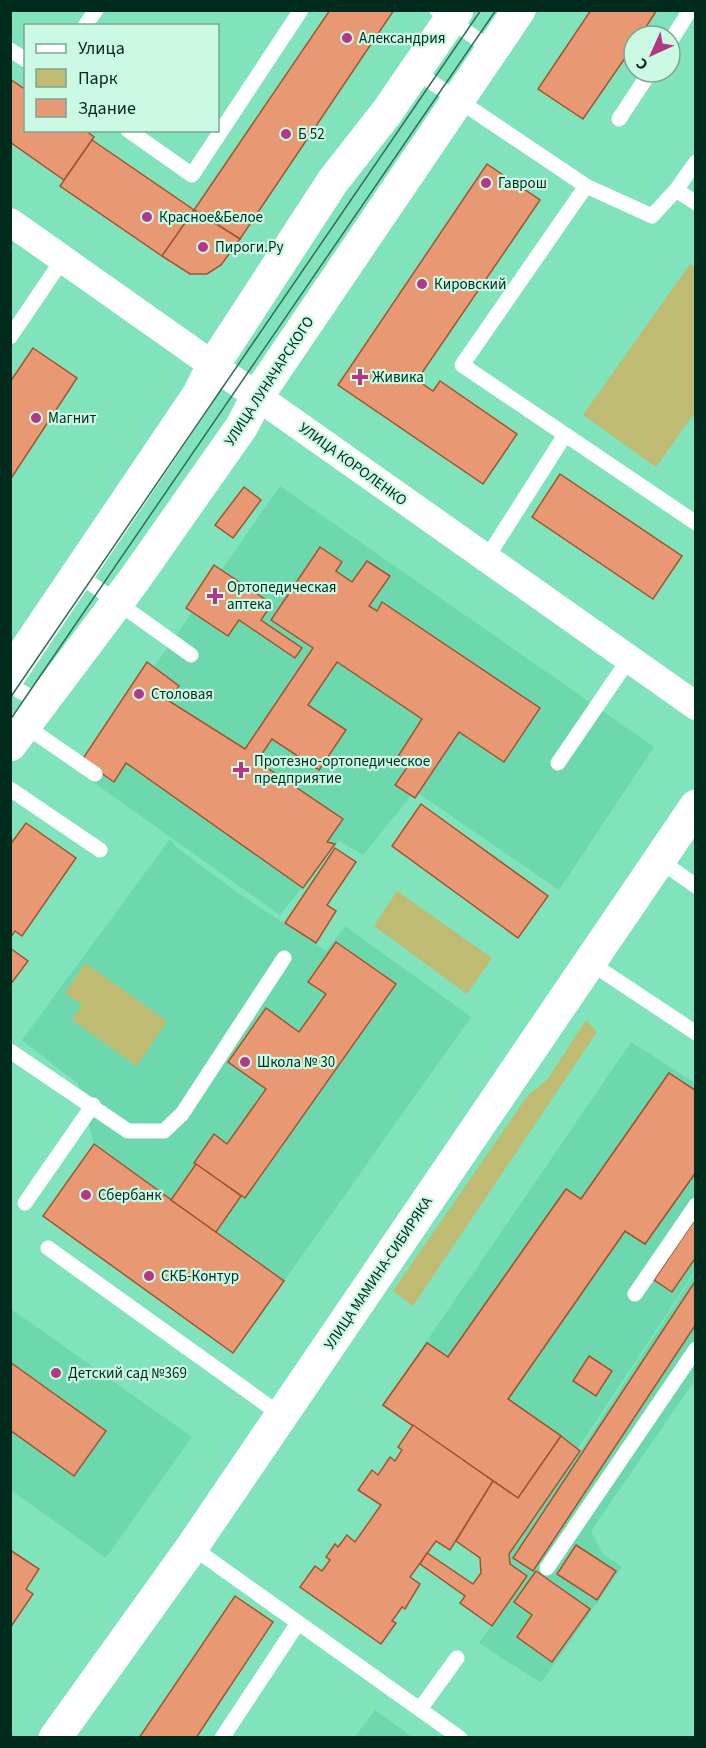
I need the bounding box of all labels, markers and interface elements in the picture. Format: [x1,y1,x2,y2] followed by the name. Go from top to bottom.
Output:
[24,24,219,132] legend
[622,24,682,84] north arrow
[359,28,445,49] place label: Александрия
[340,31,354,45] marker: Александрия
[78,36,125,61] text: Улица
[631,53,653,75] text: С
[78,66,118,91] text: Парк
[78,96,136,121] text: Здание
[298,124,325,145] place label: Б 52
[279,127,293,141] marker: Б 52
[498,173,547,194] place label: Гаврош
[479,176,493,190] marker: Гаврош
[159,207,263,228] place label: Красное&Белое
[140,210,154,224] marker: Красное&Белое
[215,237,283,258] place label: Пироги.Ру
[196,240,210,254] marker: Пироги.Ру
[434,274,506,295] place label: Кировский
[415,277,429,291] marker: Кировский
[220,312,319,450] street label: УЛИЦА ЛУНАЧАРСКОГО
[372,367,424,388] place label: Живика
[353,370,367,384] marker: Живика
[48,408,97,429] place label: Магнит
[29,411,43,425] marker: Магнит
[294,418,411,511] street label: УЛИЦА КОРОЛЕНКО
[227,577,337,615] place label: Ортопедическая аптека
[208,589,222,603] marker: Ортопедическая аптека
[151,684,213,705] place label: Столовая
[132,687,146,701] marker: Столовая
[254,751,430,789] place label: Протезно-ортопедическое предприятие
[232,761,250,779] marker: Протезно-ортопедическое предприятие
[257,1052,335,1073] place label: Школа № 30
[238,1055,252,1069] marker: Школа № 30
[98,1185,162,1206] place label: Сбербанк
[79,1188,93,1202] marker: Сбербанк
[319,1192,438,1354] street label: УЛИЦА МАМИНА-СИБИРЯКА
[161,1266,239,1287] place label: СКБ-Контур
[142,1269,156,1283] marker: СКБ-Контур
[68,1363,187,1384] place label: Детский сад №369
[49,1366,63,1380] marker: Детский сад №369

